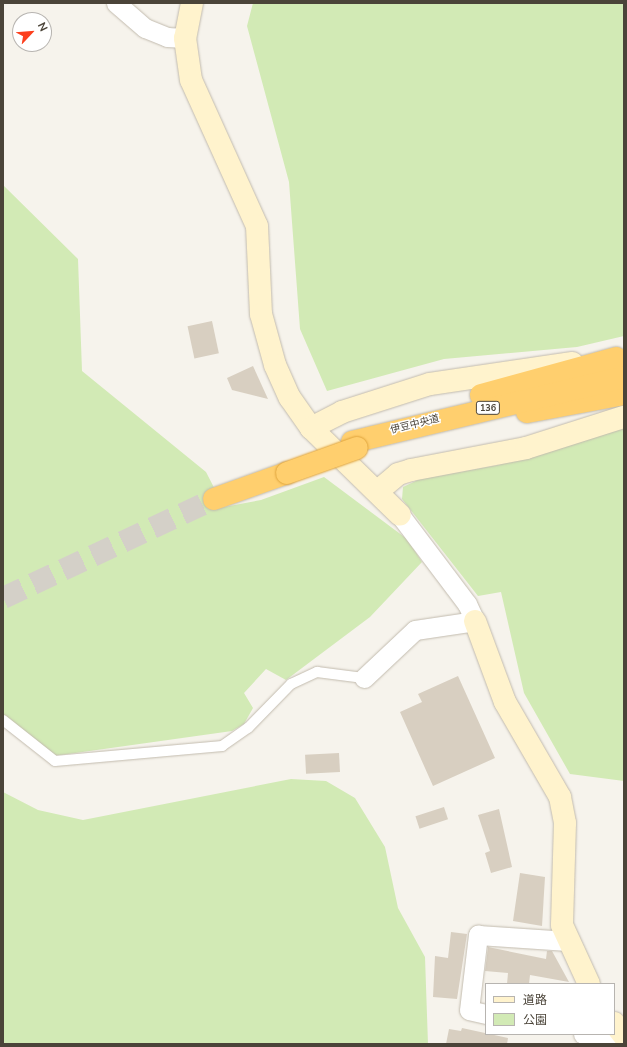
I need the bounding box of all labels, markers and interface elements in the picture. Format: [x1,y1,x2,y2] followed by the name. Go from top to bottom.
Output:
[12,12,52,52] north arrow
[34,20,51,34] text: N
[475,401,501,415] road number: 136
[389,413,441,437] street label: 伊豆中央道
[485,983,615,1035] legend
[523,992,547,1008] text: 道路
[523,1012,547,1028] text: 公園

